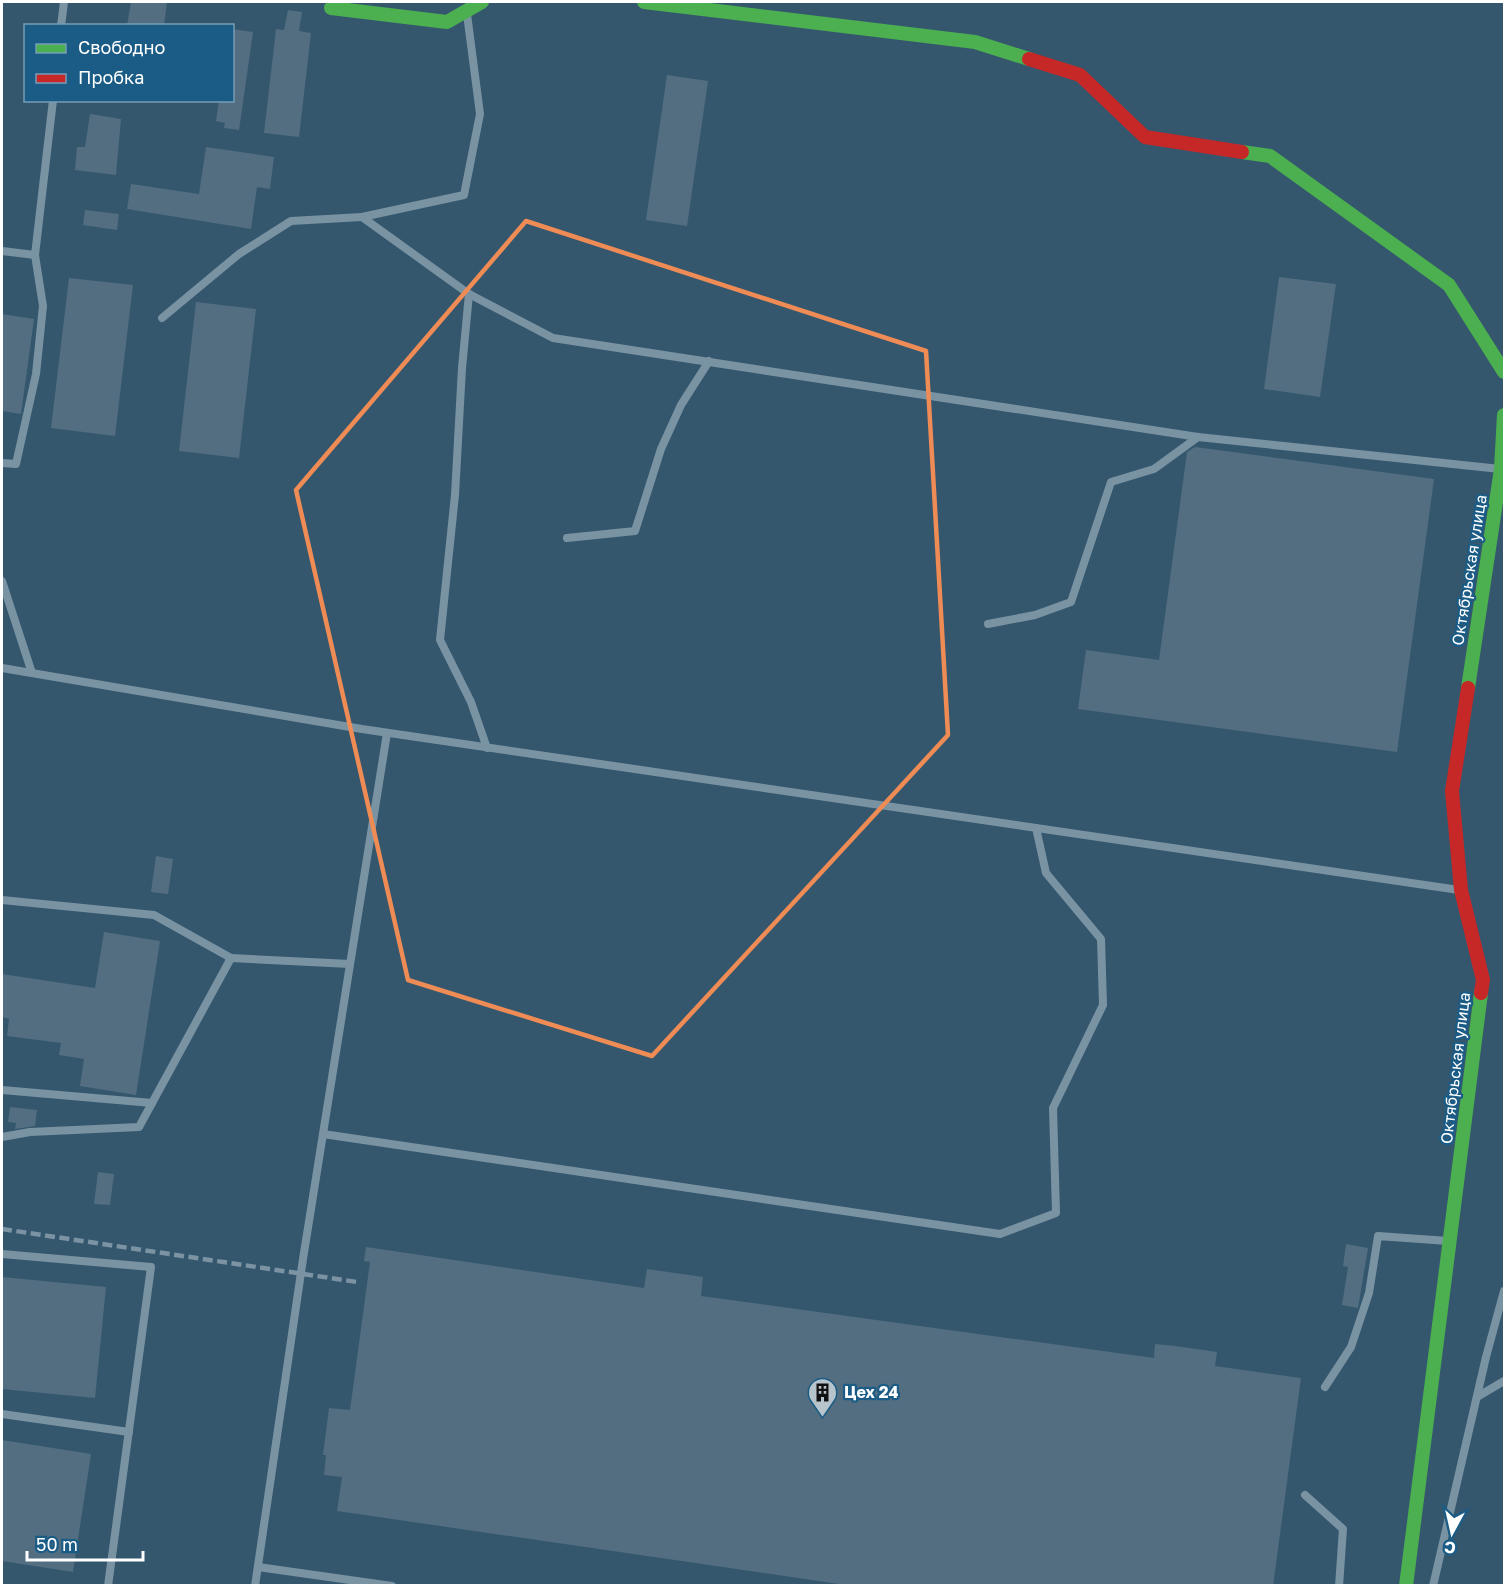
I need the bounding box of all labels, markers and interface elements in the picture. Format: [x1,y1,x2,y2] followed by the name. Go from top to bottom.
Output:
[24,24,234,102] legend
[78,36,165,58] text: Свободно
[78,66,144,88] text: Пробка
[1447,493,1491,647] street label: Октябрьская улица
[1436,991,1474,1145] street label: Октябрьская улица
[807,1376,839,1418] building icon: Цех 24
[844,1382,899,1402] place label: Цех 24
[1422,1503,1482,1563] north arrow
[27,1524,142,1562] scale bar
[36,1533,78,1555] text: 50 m
[1443,1537,1457,1559] text: С

